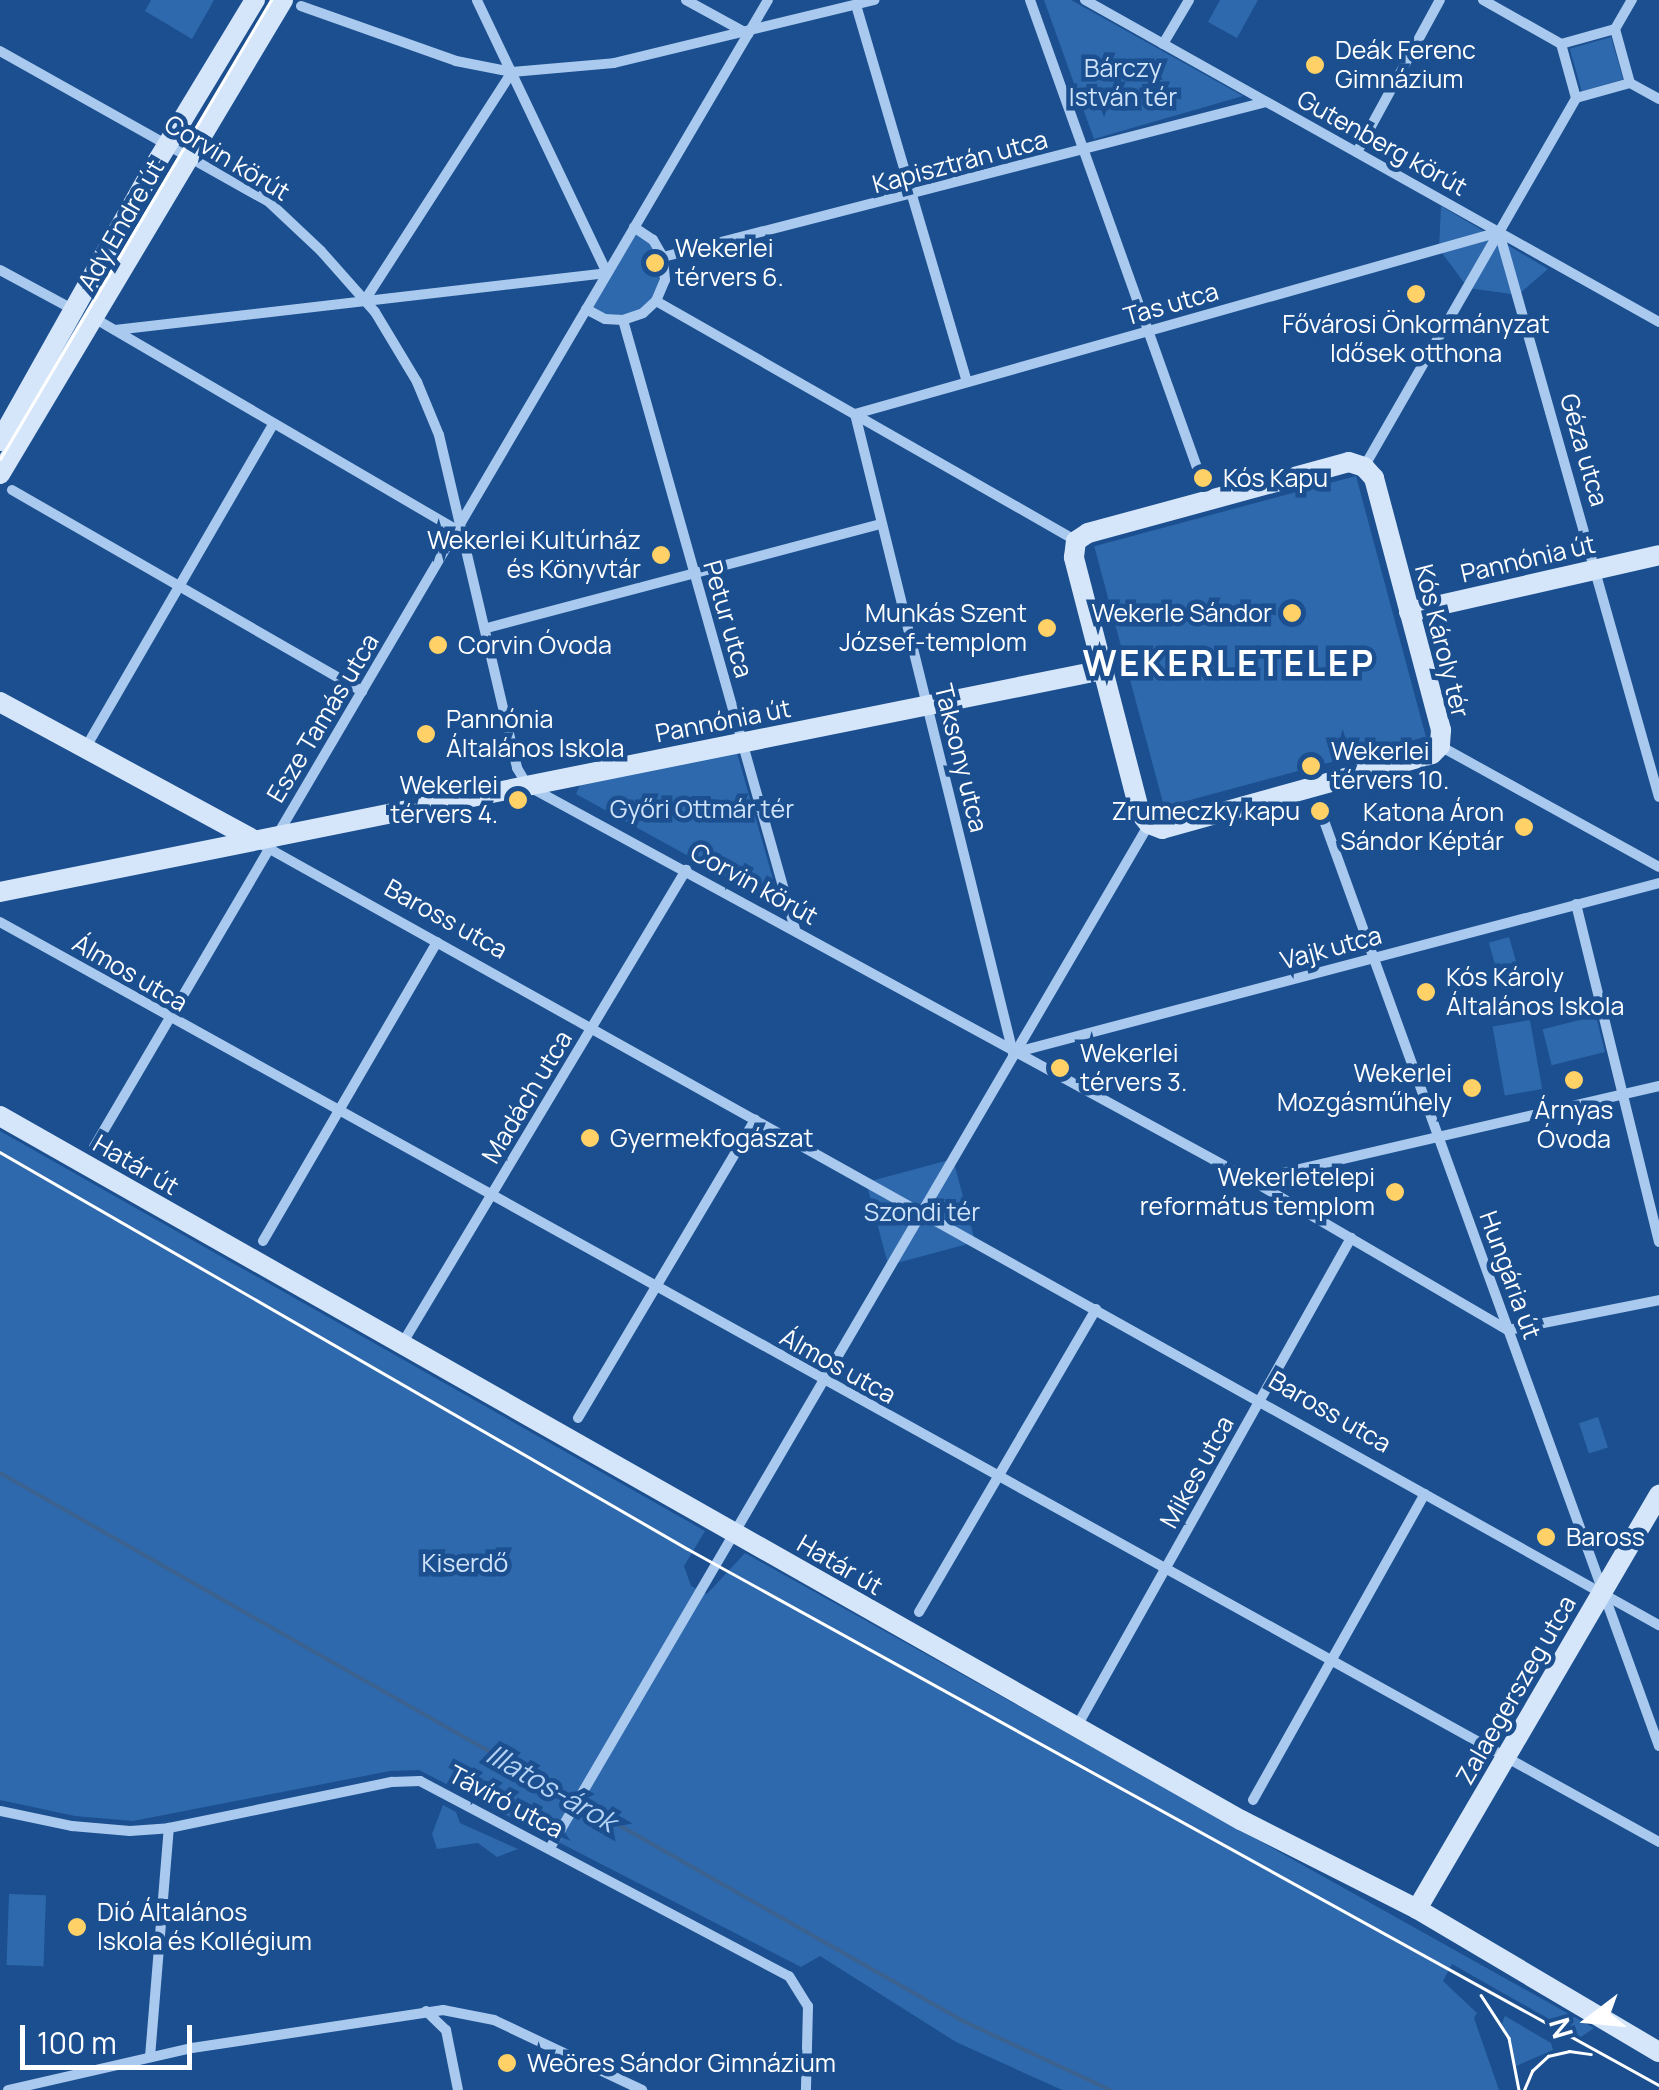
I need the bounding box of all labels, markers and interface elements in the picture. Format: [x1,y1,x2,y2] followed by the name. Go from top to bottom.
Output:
[1335,36,1476,95] place label: Deák Ferenc Gimnázium
[1069,54,1177,113] park label: Bárczy István tér
[1304,54,1326,76] marker: Deák Ferenc Gimnázium
[1292,84,1472,202] street label: Gutenberg körút
[159,109,295,207] street label: Corvin körút
[869,124,1051,200] street label: Kapisztrán utca
[72,154,170,296] street label: Ady Endre út
[675,234,784,293] place label: Wekerlei térvers 6.
[644,252,666,274] marker: Wekerlei térvers 6.
[1120,276,1222,332] street label: Tas utca
[1405,283,1427,305] marker: Fővárosi Önkormányzat Idősek otthona
[1282,310,1550,369] place label: Fővárosi Önkormányzat Idősek otthona
[1554,390,1614,510] street label: Géza utca
[1223,463,1328,493] place label: Kós Kapu
[1192,467,1214,489] marker: Kós Kapu
[427,526,641,585] place label: Wekerlei Kultúrház és Könyvtár
[1458,529,1598,589] street label: Pannónia út
[650,544,672,566] marker: Wekerlei Kultúrház és Könyvtár
[697,557,759,681] street label: Petur utca
[1409,561,1475,721] street label: Kós Károly tér
[1092,598,1272,628] place label: Wekerle Sándor
[839,599,1027,658] place label: Munkás Szent József-templom
[1281,602,1303,624] marker: Wekerle Sándor
[1036,617,1058,639] marker: Munkás Szent József-templom
[261,628,385,808] street label: Esze Tamás utca
[458,630,612,660] place label: Corvin Óvoda
[427,634,449,656] marker: Corvin Óvoda
[1082,642,1376,684] district label: WEKERLETELEP
[928,681,994,835] street label: Taksony utca
[653,693,793,749] street label: Pannónia út
[446,705,624,764] place label: Pannónia Általános Iskola
[415,723,437,745] marker: Pannónia Általános Iskola
[1331,737,1449,796] place label: Wekerlei térvers 10.
[1300,755,1322,777] marker: Wekerlei térvers 10.
[390,771,498,830] place label: Wekerlei térvers 4.
[507,789,529,811] marker: Wekerlei térvers 4.
[610,794,794,824] park label: Győri Ottmár tér
[1111,796,1300,826] place label: Zrumeczky kapu
[1340,798,1504,857] place label: Katona Áron Sándor Képtár
[1309,800,1331,822] marker: Zrumeczky kapu
[1513,816,1535,838] marker: Katona Áron Sándor Képtár
[685,837,823,931] street label: Corvin körút
[379,873,513,965] street label: Baross utca
[1277,920,1385,976] street label: Vajk utca
[67,928,193,1018] street label: Álmos utca
[1446,963,1624,1022] place label: Kós Károly Általános Iskola
[1415,981,1437,1003] marker: Kós Károly Általános Iskola
[476,1025,578,1169] street label: Madách utca
[1080,1039,1187,1098] place label: Wekerlei térvers 3.
[1049,1057,1071,1079] marker: Wekerlei térvers 3.
[1277,1059,1452,1118] place label: Wekerlei Mozgásműhely
[1563,1069,1585,1091] marker: Árnyas Óvoda
[1461,1077,1483,1099] marker: Wekerlei Mozgásműhely
[1535,1096,1613,1155] place label: Árnyas Óvoda
[610,1123,813,1153] place label: Gyermekfogászat
[579,1127,601,1149] marker: Gyermekfogászat
[88,1129,184,1201] street label: Határ út
[1140,1163,1375,1222] place label: Wekerletelepi református templom
[1384,1181,1406,1203] marker: Wekerletelepi református templom
[864,1197,980,1227] park label: Szondi tér
[1473,1207,1547,1343] street label: Hungária út
[775,1322,901,1410] street label: Álmos utca
[1264,1365,1396,1459] street label: Baross utca
[1154,1411,1240,1533] street label: Mikes utca
[1566,1522,1645,1552] place label: Baross
[1535,1526,1557,1548] marker: Baross
[792,1529,888,1601] street label: Határ út
[422,1548,508,1578] park label: Kiserdő
[1450,1590,1582,1790] street label: Zalaegerszeg utca
[481,1736,623,1838] water label: Illatos-árok
[443,1759,569,1845] street label: Távíró utca
[97,1898,312,1957] place label: Dió Általános Iskola és Kollégium
[66,1916,88,1938] marker: Dió Általános Iskola és Kollégium
[1539,1970,1639,2070] north arrow
[25,2005,198,2067] scale bar
[1539,2013,1581,2043] text: N
[37,2022,117,2063] text: 100 m
[527,2048,836,2078] place label: Weöres Sándor Gimnázium
[496,2052,518,2074] marker: Weöres Sándor Gimnázium

